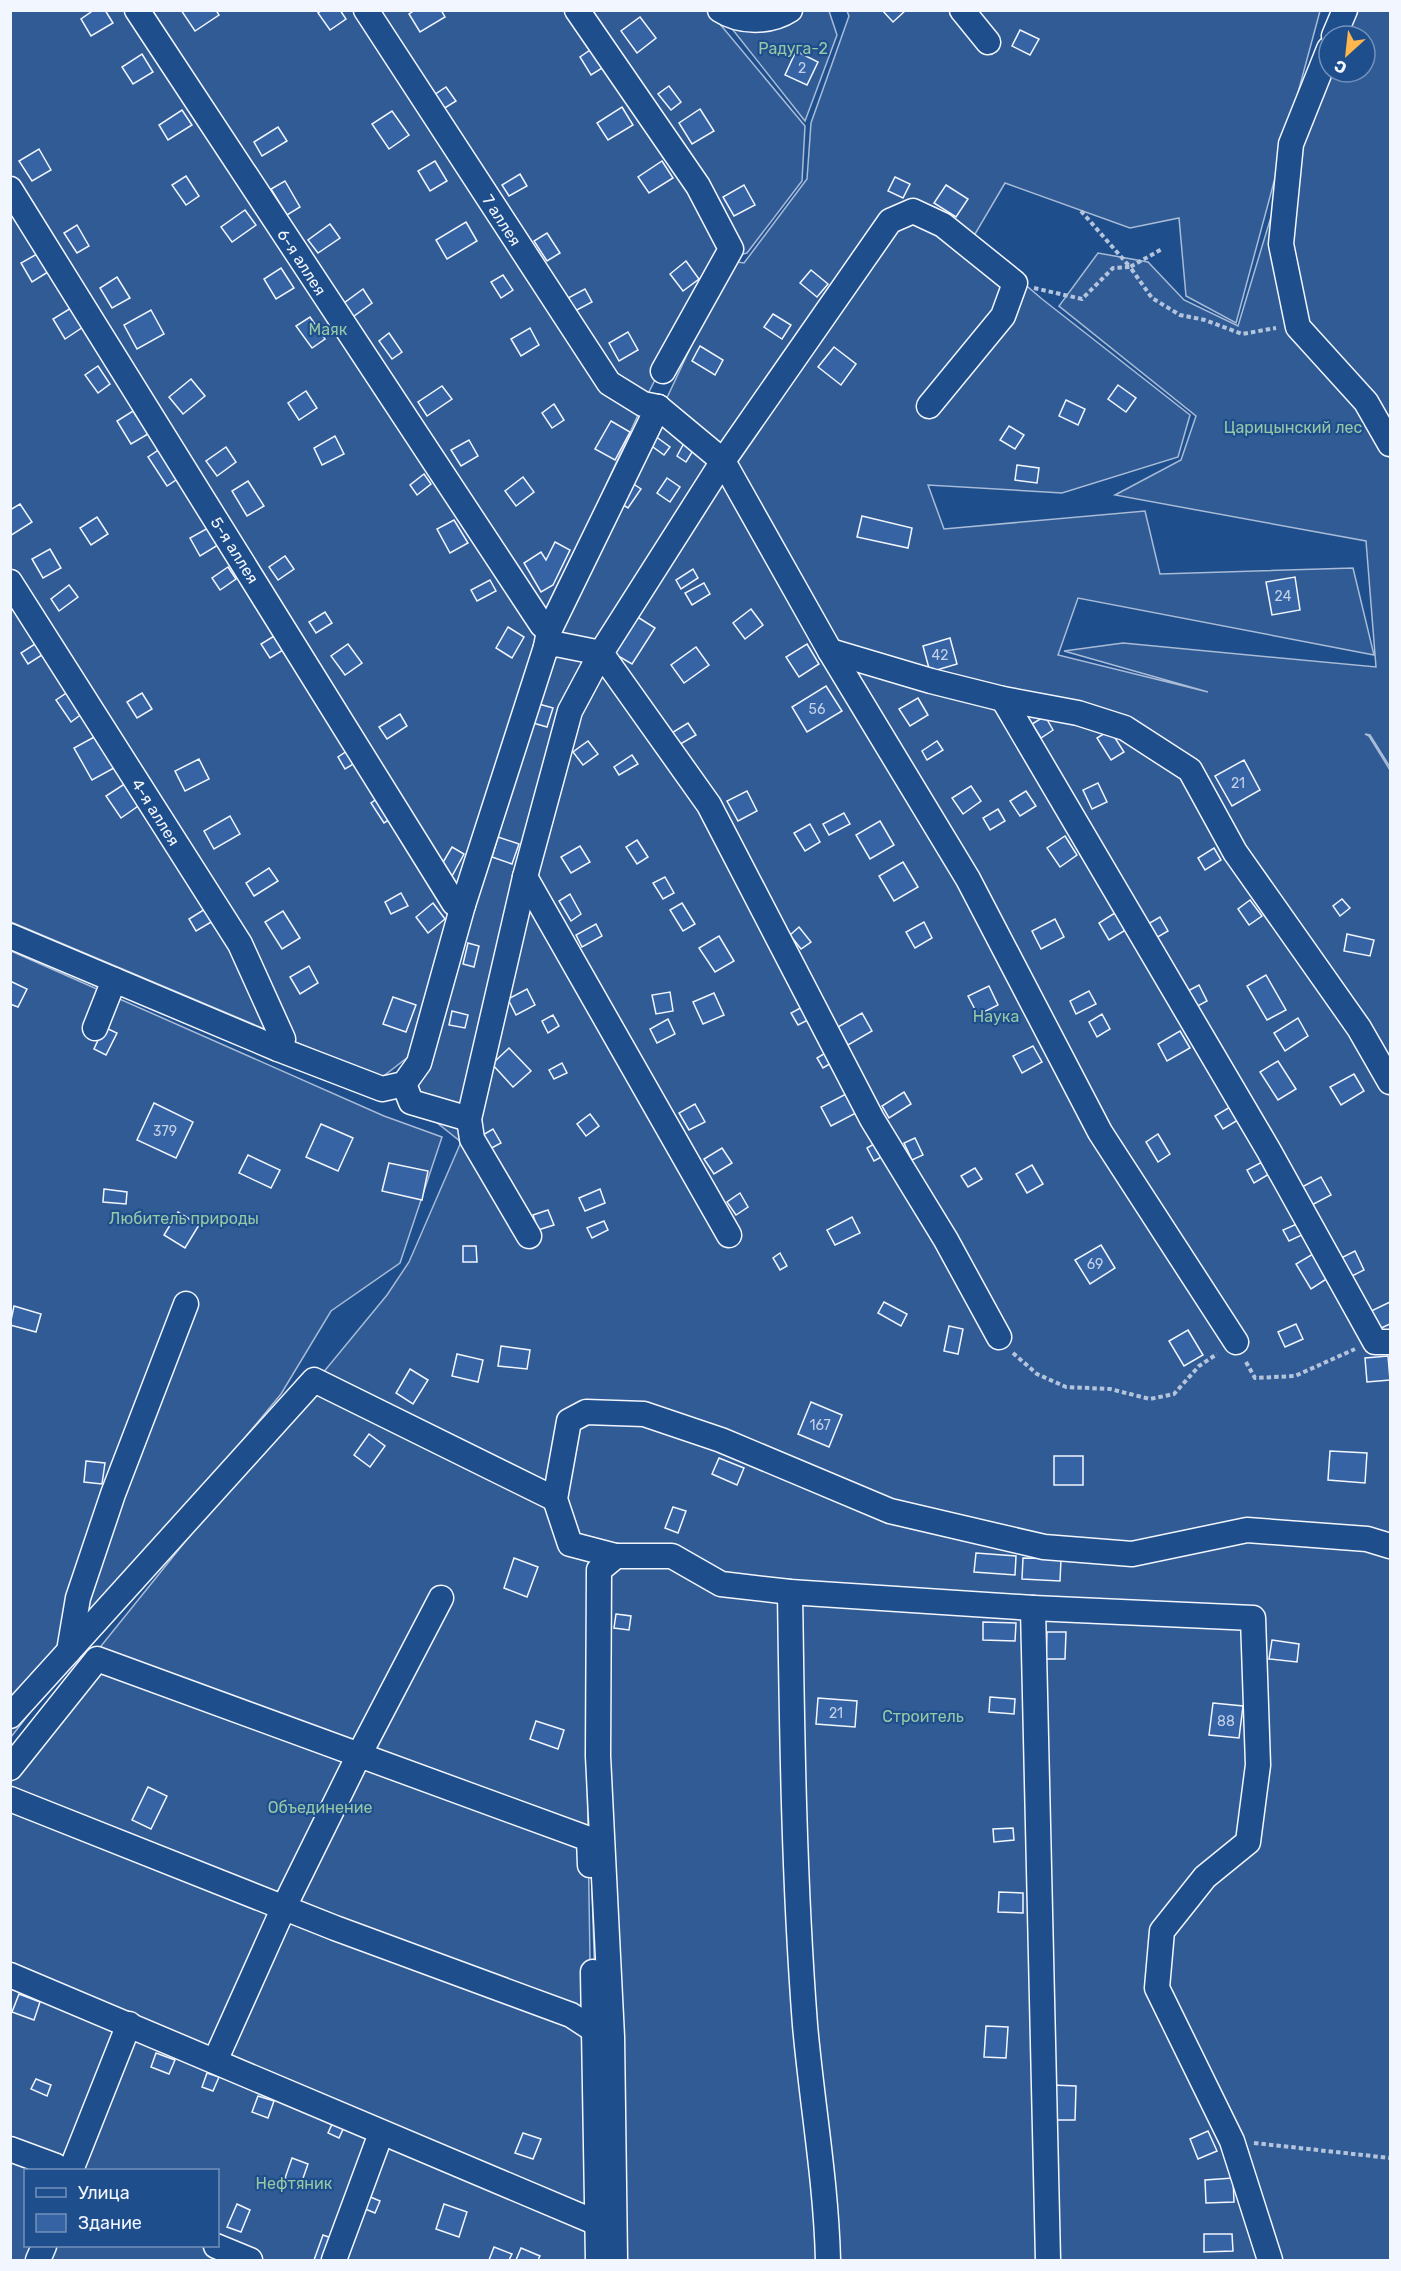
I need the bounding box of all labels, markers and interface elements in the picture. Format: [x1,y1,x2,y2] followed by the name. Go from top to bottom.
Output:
[1317,24,1377,84] north arrow
[758,39,828,58] park label: Радуга-2
[1331,56,1350,78] text: С
[798,60,806,77] house number: 2
[478,191,525,249] street label: 7 аллея
[273,226,330,299] street label: 6-я аллея
[309,320,348,339] park label: Маяк
[1224,418,1363,437] park label: Царицынский лес
[207,513,262,587] street label: 5-я аллея
[1275,588,1292,605] house number: 24
[932,647,948,664] house number: 42
[809,701,825,718] house number: 56
[128,775,184,849] street label: 4-я аллея
[1231,775,1245,792] house number: 21
[973,1007,1019,1026] park label: Наука
[153,1123,177,1140] house number: 379
[109,1209,259,1228] park label: Любитель природы
[1087,1256,1103,1273] house number: 69
[809,1417,831,1434] house number: 167
[829,1705,843,1722] house number: 21
[882,1707,964,1726] park label: Строитель
[1217,1713,1235,1730] house number: 88
[268,1798,372,1817] park label: Объединение
[24,2169,219,2247] legend
[256,2174,333,2193] park label: Нефтяник
[78,2182,130,2204] text: Улица
[78,2212,142,2234] text: Здание

